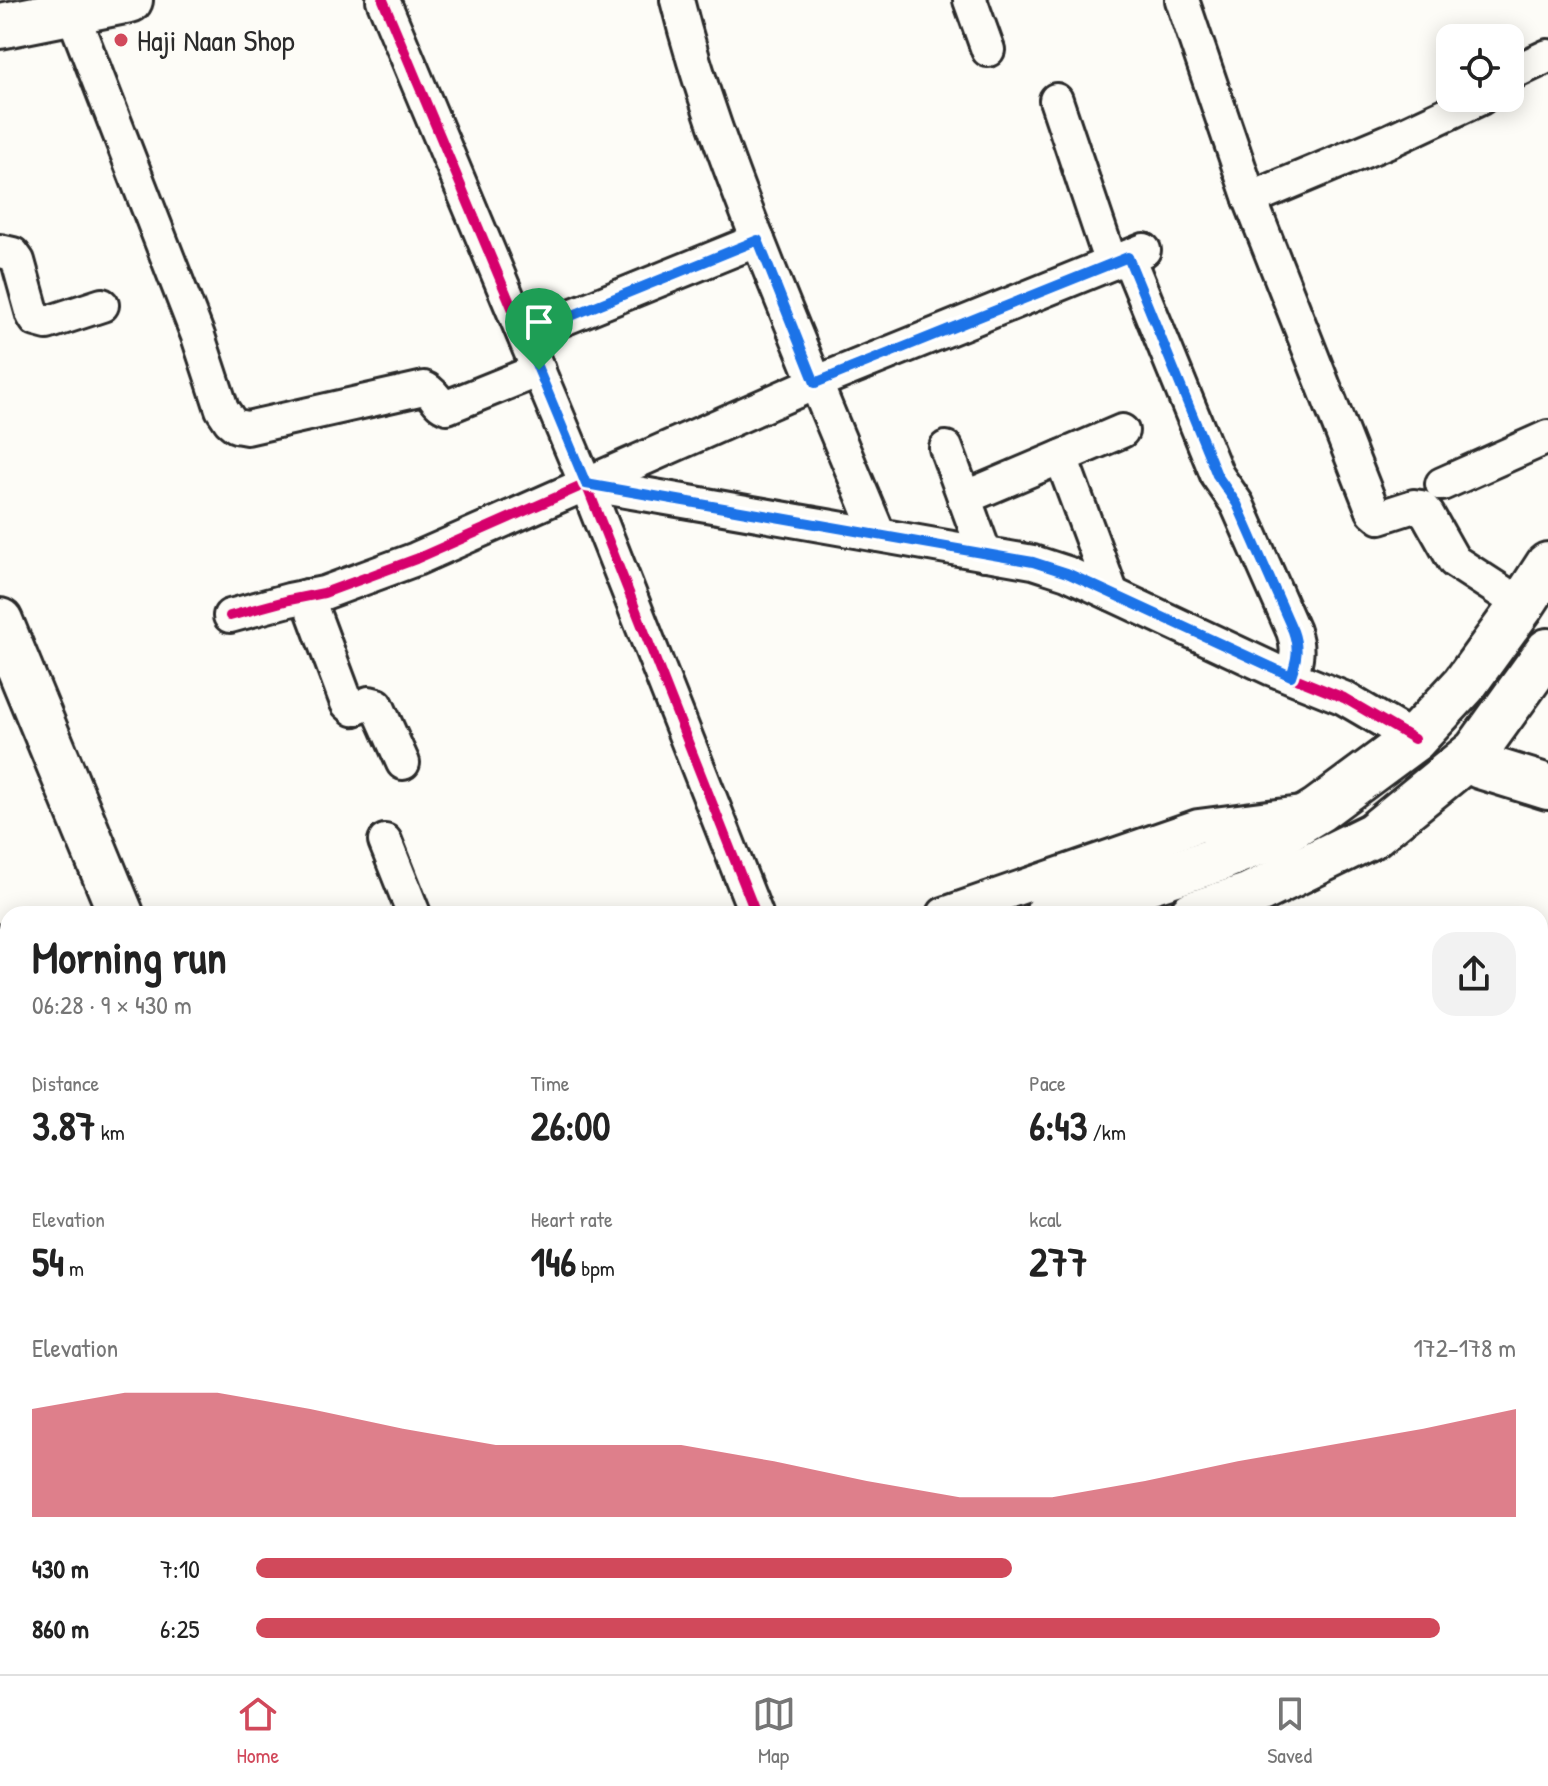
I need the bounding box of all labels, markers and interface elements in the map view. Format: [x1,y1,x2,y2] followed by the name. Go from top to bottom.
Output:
[137,20,295,60] place label: Haji Naan Shop
[1436,24,1524,112] map controls
[1436,24,1524,112] button: locate
[112,31,130,49] marker: Haji Naan Shop
[505,288,573,370] pin
[517,300,561,344] icon: arrive
[32,927,227,987] text: Morning run
[1432,932,1516,1016] button: share
[32,987,192,1022] text: 06:28 · 9 × 430 m
[32,1068,99,1098] text: Distance
[531,1068,570,1098] text: Time
[1029,1068,1066,1098] text: Pace
[32,1098,96,1152] text: 3.87
[531,1098,610,1152] text: 26:00
[1029,1098,1088,1152] text: 6:43
[96,1117,125,1147] text: km
[1088,1117,1126,1147] text: /km
[32,1204,105,1234] text: Elevation
[531,1204,613,1234] text: Heart rate
[1029,1204,1061,1234] text: kcal
[32,1234,64,1288] text: 54
[531,1234,576,1288] text: 146
[1029,1234,1088,1288] text: 277
[64,1253,84,1283] text: m
[576,1253,615,1283] text: bpm
[32,1330,118,1365] text: Elevation
[1413,1330,1516,1365] text: 172–178 m
[32,1551,89,1586] text: 430 m
[160,1551,200,1586] text: 7:10
[32,1611,89,1646] text: 860 m
[160,1611,200,1646] text: 6:25
[236,1692,280,1770] tab: Home
[752,1692,796,1770] tab: Map
[1267,1692,1312,1770] tab: Saved

